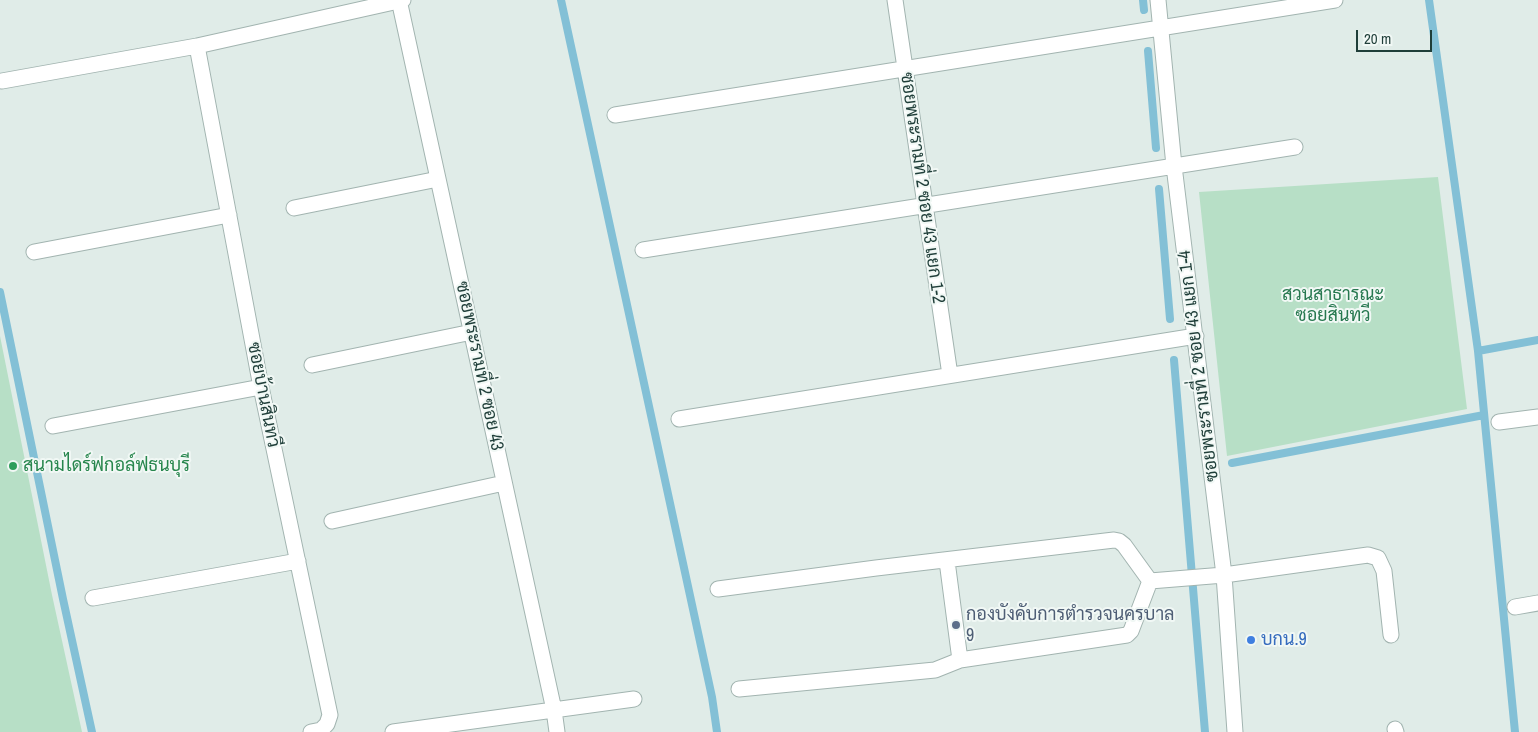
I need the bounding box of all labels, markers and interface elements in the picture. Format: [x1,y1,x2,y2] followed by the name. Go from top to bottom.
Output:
[1358,20,1434,52] scale bar
[1364,28,1391,49] text: 20 m
[895,71,949,305] street label: ซอยพระรามที่ 2 ซอย 43 แยก 1-2
[1174,249,1224,483] street label: ซอยพระรามที่ 2 ซอย 43 แยก 1-4
[451,279,507,453] street label: ซอยพระรามที่ 2 ซอย 43
[1282,284,1384,326] park label: สวนสาธารณะ ซอยสินทวี
[242,341,284,449] street label: ซอยบ้านสินทวี
[23,455,190,477] place label: สนามไดร์ฟกอล์ฟธนบุรี
[7,460,19,472] marker: สนามไดร์ฟกอล์ฟธนบุรี
[966,604,1175,646] place label: กองบังคับการตำรวจนครบาล 9
[950,619,962,631] marker: กองบังคับการตำรวจนครบาล 9
[1261,629,1307,651] place label: บกน.9
[1245,634,1257,646] marker: บกน.9

